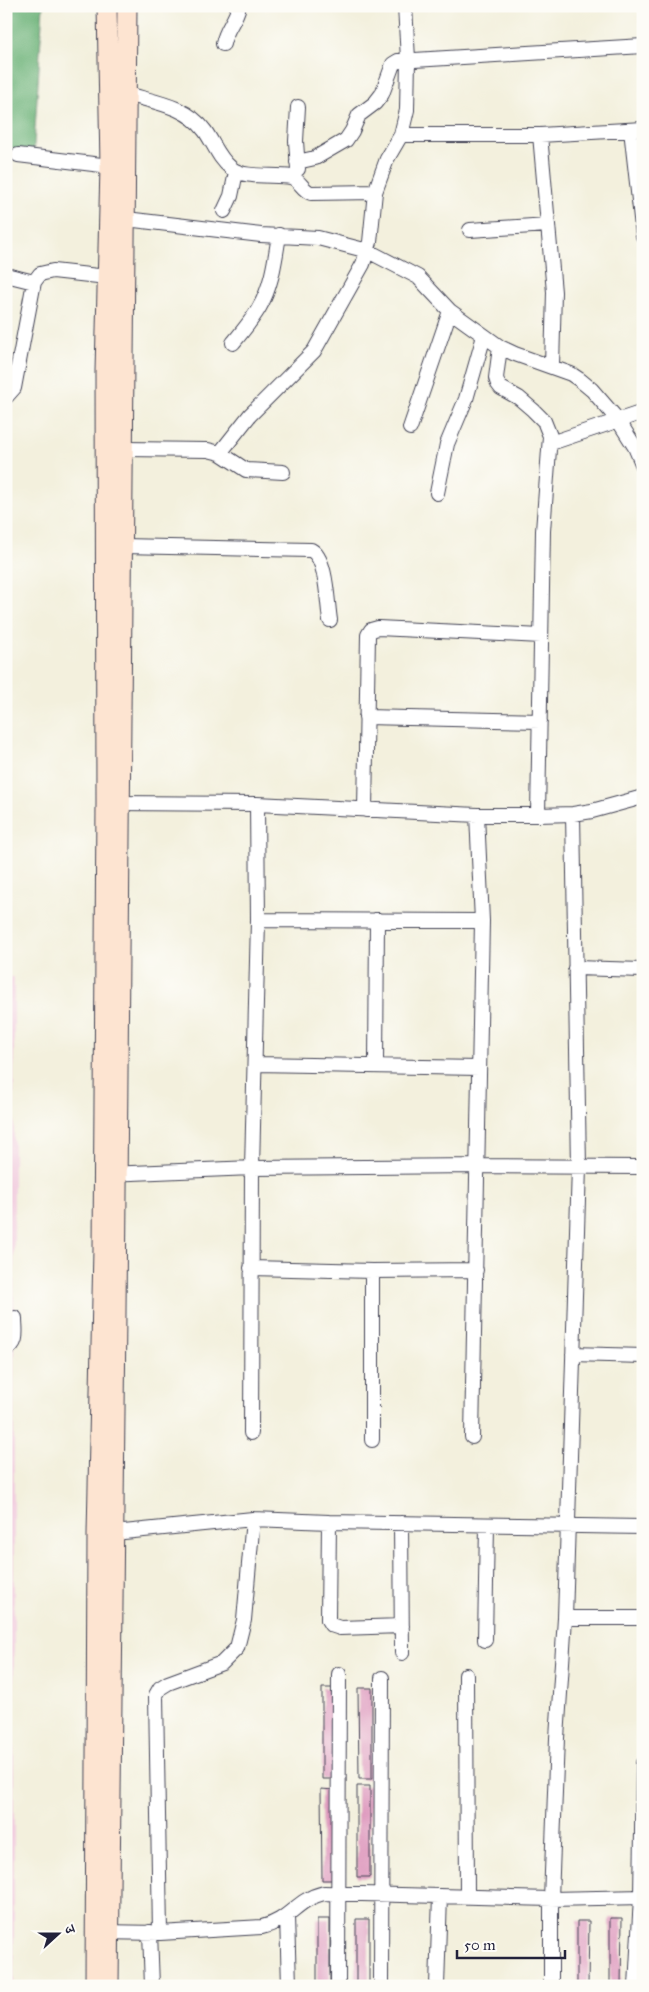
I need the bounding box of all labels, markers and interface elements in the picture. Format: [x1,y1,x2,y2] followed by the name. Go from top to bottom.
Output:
[32,1910,82,1960] north arrow
[60,1922,79,1937] text: उ
[457,1927,564,1959] scale bar
[464,1936,496,1954] text: 50 m

